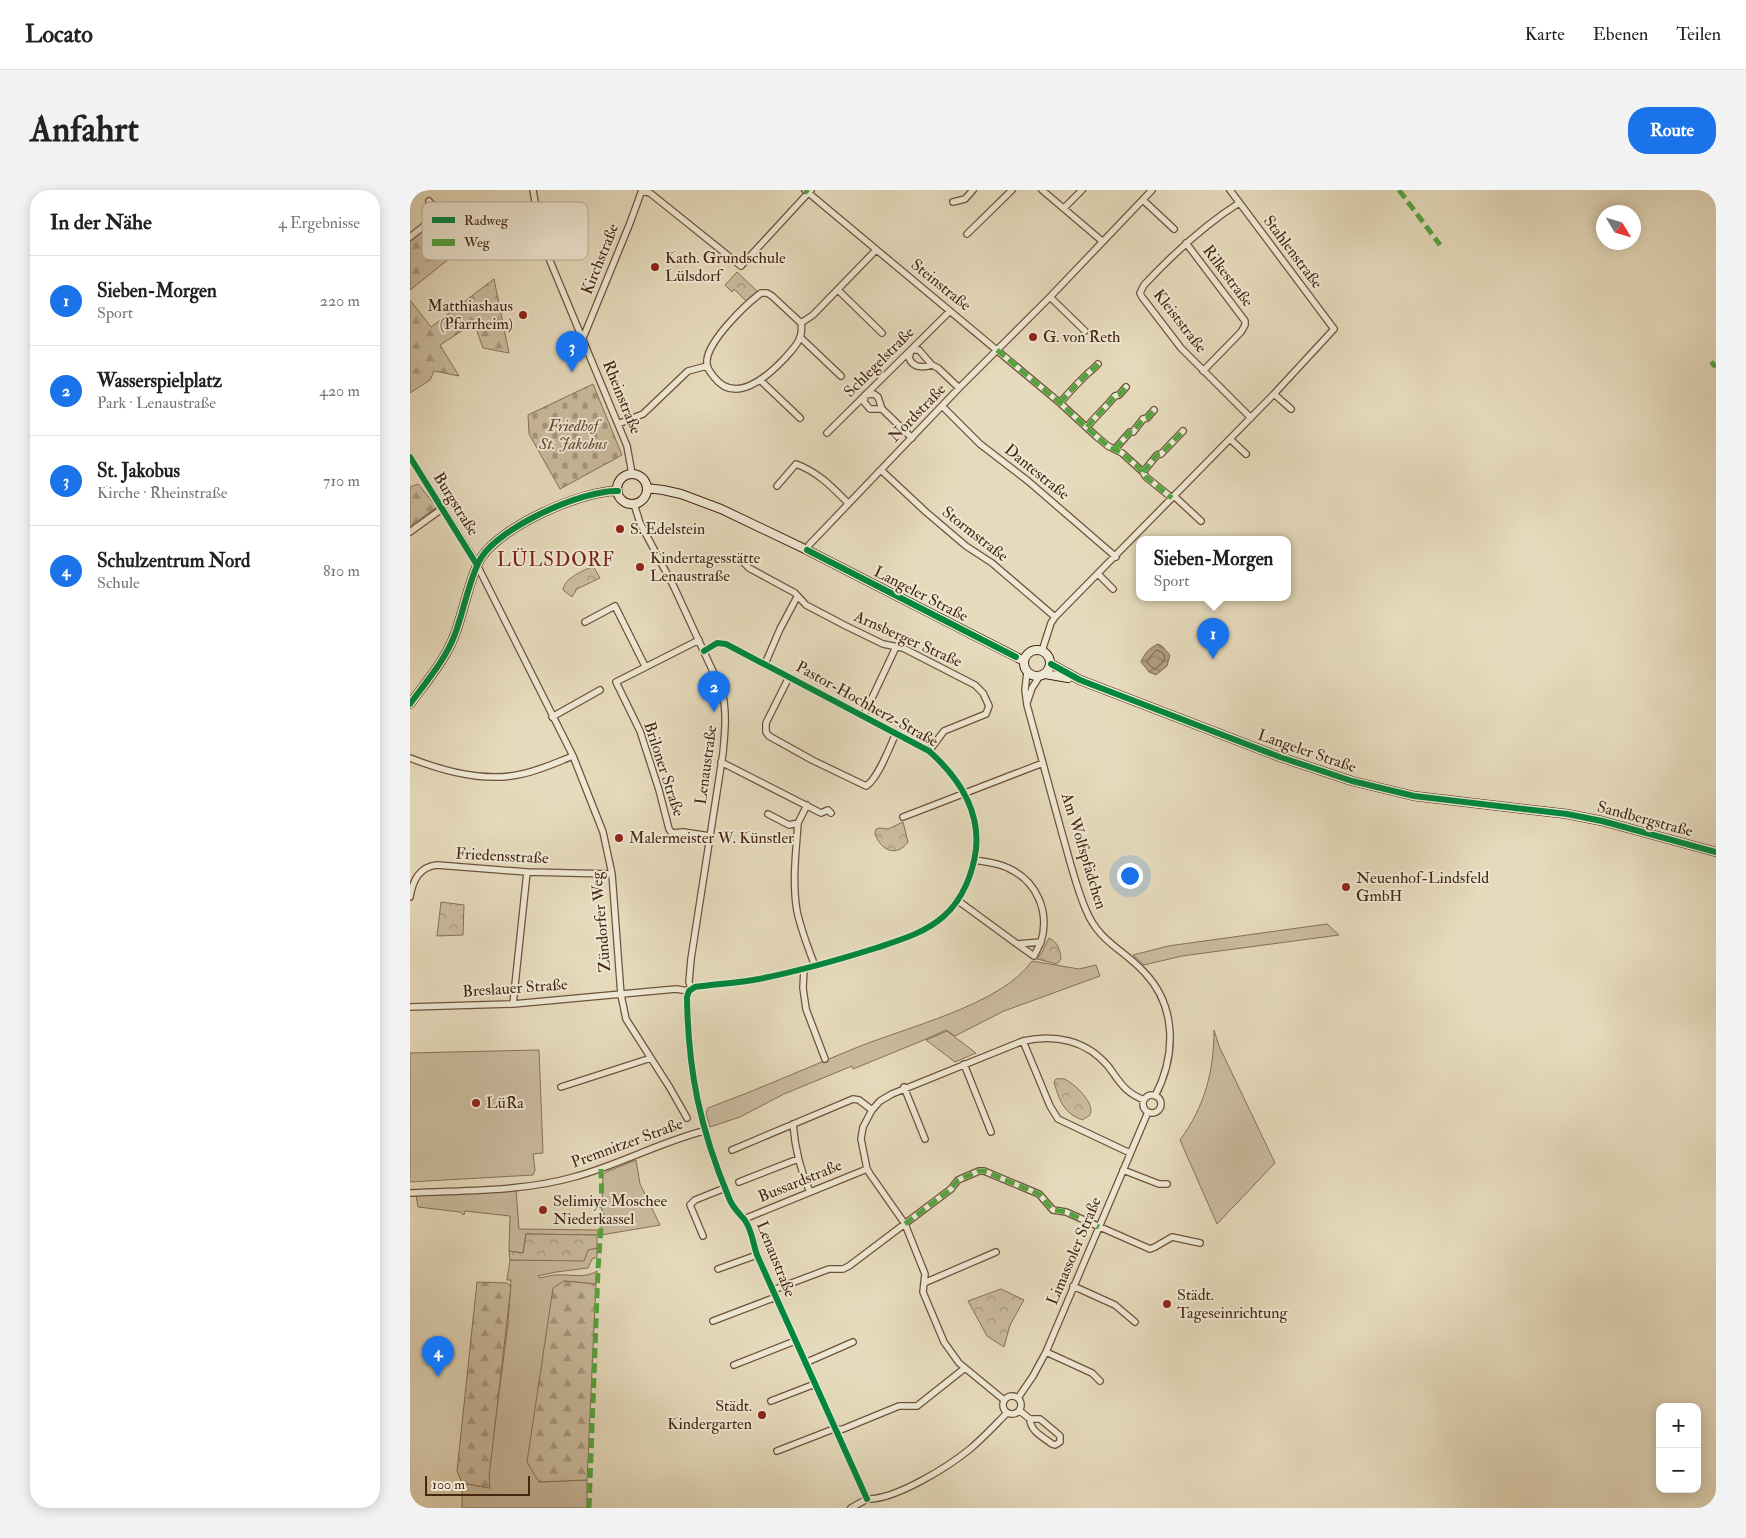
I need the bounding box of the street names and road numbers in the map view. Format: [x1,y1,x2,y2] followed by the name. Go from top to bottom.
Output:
[1259,211,1327,293] street label: Stahlenstraße
[577,220,623,297] street label: Kirchstraße
[1198,241,1258,311] street label: Rilkestraße
[907,255,975,316] street label: Steinstraße
[1149,285,1211,357] street label: Kleiststraße
[840,322,919,401] street label: Schlegelstraße
[598,357,646,437] street label: Rheinstraße
[884,379,950,447] street label: Nordstraße
[1000,440,1074,505] street label: Dantestraße
[429,469,483,540] street label: Burgstraße
[938,502,1012,566] street label: Stormstraße
[871,562,972,626] street label: Langeler Straße
[850,606,965,672] street label: Arnsberger Straße
[792,657,942,752] street label: Pastor-Hochherz-Straße
[639,719,689,819] street label: Briloner Straße
[691,724,722,806] street label: Lenaustraße
[1255,725,1359,777] street label: Langeler Straße
[1056,789,1111,912] street label: Am Wolfspfädchen
[1595,797,1695,841] street label: Sandbergstraße
[455,844,549,868] street label: Friedensstraße
[587,870,615,973] street label: Zündorfer Weg
[462,974,569,1002] street label: Breslauer Straße
[568,1113,686,1172] street label: Premnitzer Straße
[755,1155,845,1207] street label: Bussardstraße
[1042,1194,1106,1308] street label: Limassoler Straße
[752,1218,800,1300] street label: Lenaustraße

